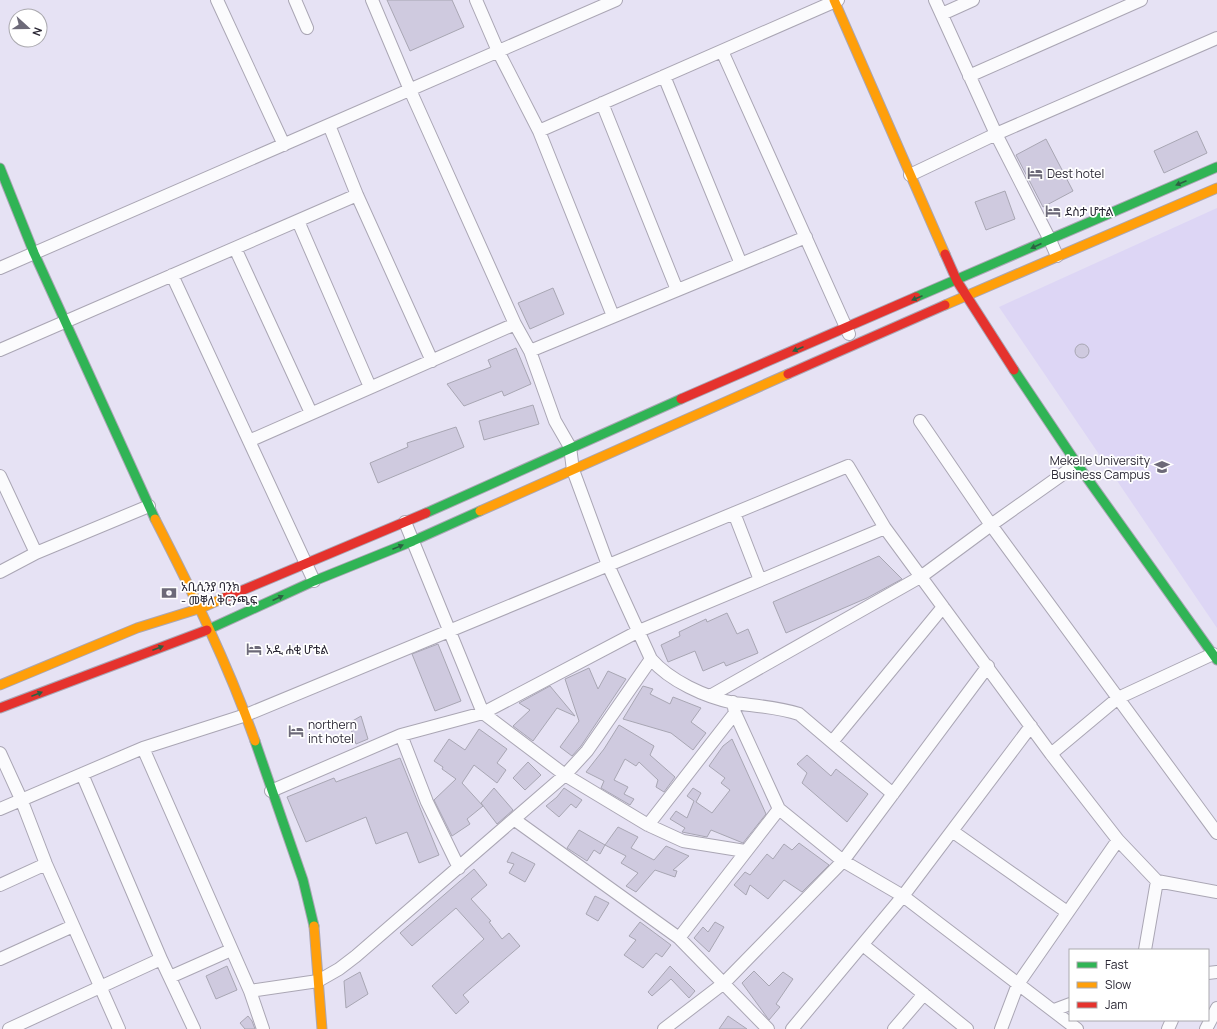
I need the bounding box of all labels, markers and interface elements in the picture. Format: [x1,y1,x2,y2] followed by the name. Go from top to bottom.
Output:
[8,8,48,48] north arrow
[29,25,46,38] text: N
[1026,164,1044,182] hotel icon: Dest hotel
[1047,165,1104,182] place label: Dest hotel
[1176,180,1187,186] one-way arrow
[1044,202,1062,220] hotel icon: ደስታ ሆተል
[1065,203,1113,220] place label: ደስታ ሆተል
[1031,243,1042,249] one-way arrow
[912,295,923,301] one-way arrow
[791,347,803,353] one-way arrow
[1050,452,1151,483] place label: Mekelle University Business Campus
[1153,458,1171,476] school or university icon: Mekelle University Business Campus
[392,544,404,550] one-way arrow
[181,578,258,609] place label: አቢሲንያ ባንክ - መቐለ ቅርንጫፍ
[160,584,178,602] bank icon: አቢሲንያ ባንክ - መቐለ ቅርንጫፍ
[272,595,283,601] one-way arrow
[245,640,263,658] hotel icon: አዲ ሐቂ ሆቴል
[266,641,329,658] place label: አዲ ሐቂ ሆቴል
[153,645,165,651] one-way arrow
[31,691,43,697] one-way arrow
[308,716,357,747] place label: northern int hotel
[287,722,305,740] hotel icon: northern int hotel
[1069,949,1209,1021] legend
[1105,956,1129,973] text: Fast
[1105,976,1131,993] text: Slow
[1105,996,1127,1013] text: Jam

